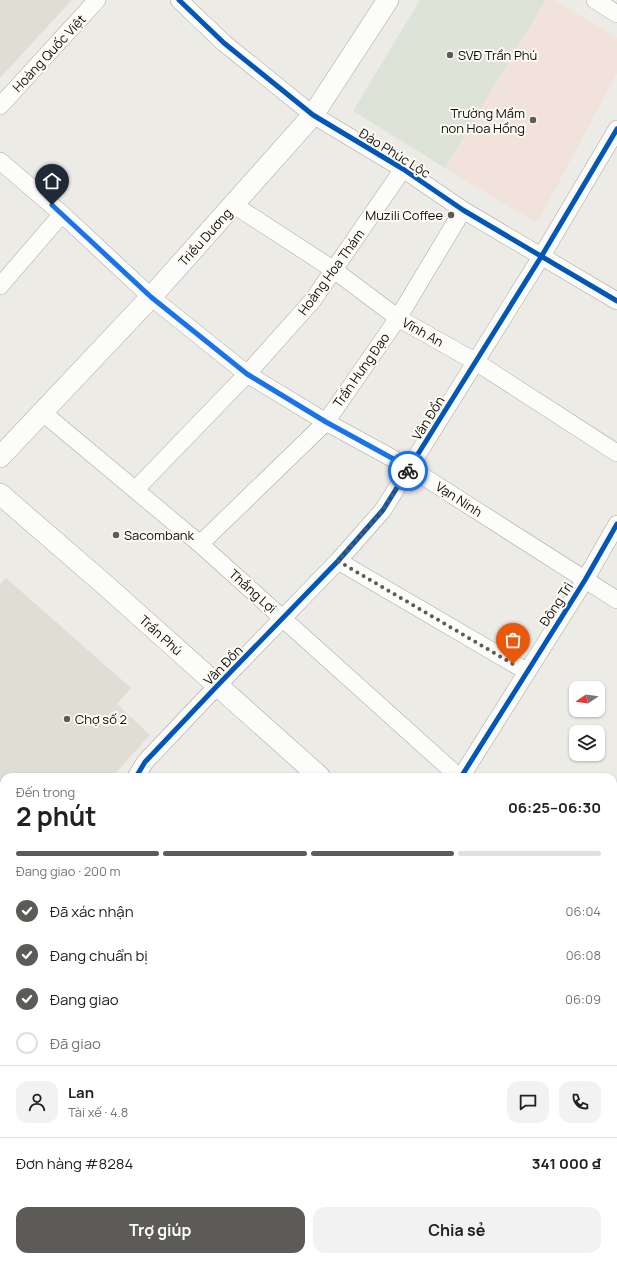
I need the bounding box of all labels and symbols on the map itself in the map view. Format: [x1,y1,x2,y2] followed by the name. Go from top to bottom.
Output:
[8,10,90,96] street label: Hoàng Quốc Việt
[458,46,537,64] place label: SVĐ Trần Phú
[445,50,455,60] marker: SVĐ Trần Phú
[441,104,525,137] place label: Trường Mầm non Hoa Hồng
[528,115,538,125] marker: Trường Mầm non Hoa Hồng
[356,124,434,182] street label: Đào Phúc Lộc
[35,164,69,205] pin
[174,204,236,270] street label: Triều Dương
[365,206,443,224] place label: Muzili Coffee
[446,210,456,220] marker: Muzili Coffee
[294,225,368,319] street label: Hoàng Hoa Thám
[399,313,447,351] street label: Vĩnh An
[329,329,394,411] street label: Trần Hưng Đạo
[407,393,449,443] street label: Vân Đồn
[388,451,428,491] courier
[432,477,486,521] street label: Vạn Ninh
[124,526,195,544] place label: Sacombank
[111,530,121,540] marker: Sacombank
[225,565,281,617] street label: Thắng Lợi
[535,578,577,630] street label: Đông Trì
[136,611,186,659] street label: Trần Phú
[496,623,530,664] pin
[200,641,246,689] street label: Vân Đồn
[569,681,605,717] north arrow
[75,710,127,728] place label: Chợ số 2
[62,714,72,724] marker: Chợ số 2

